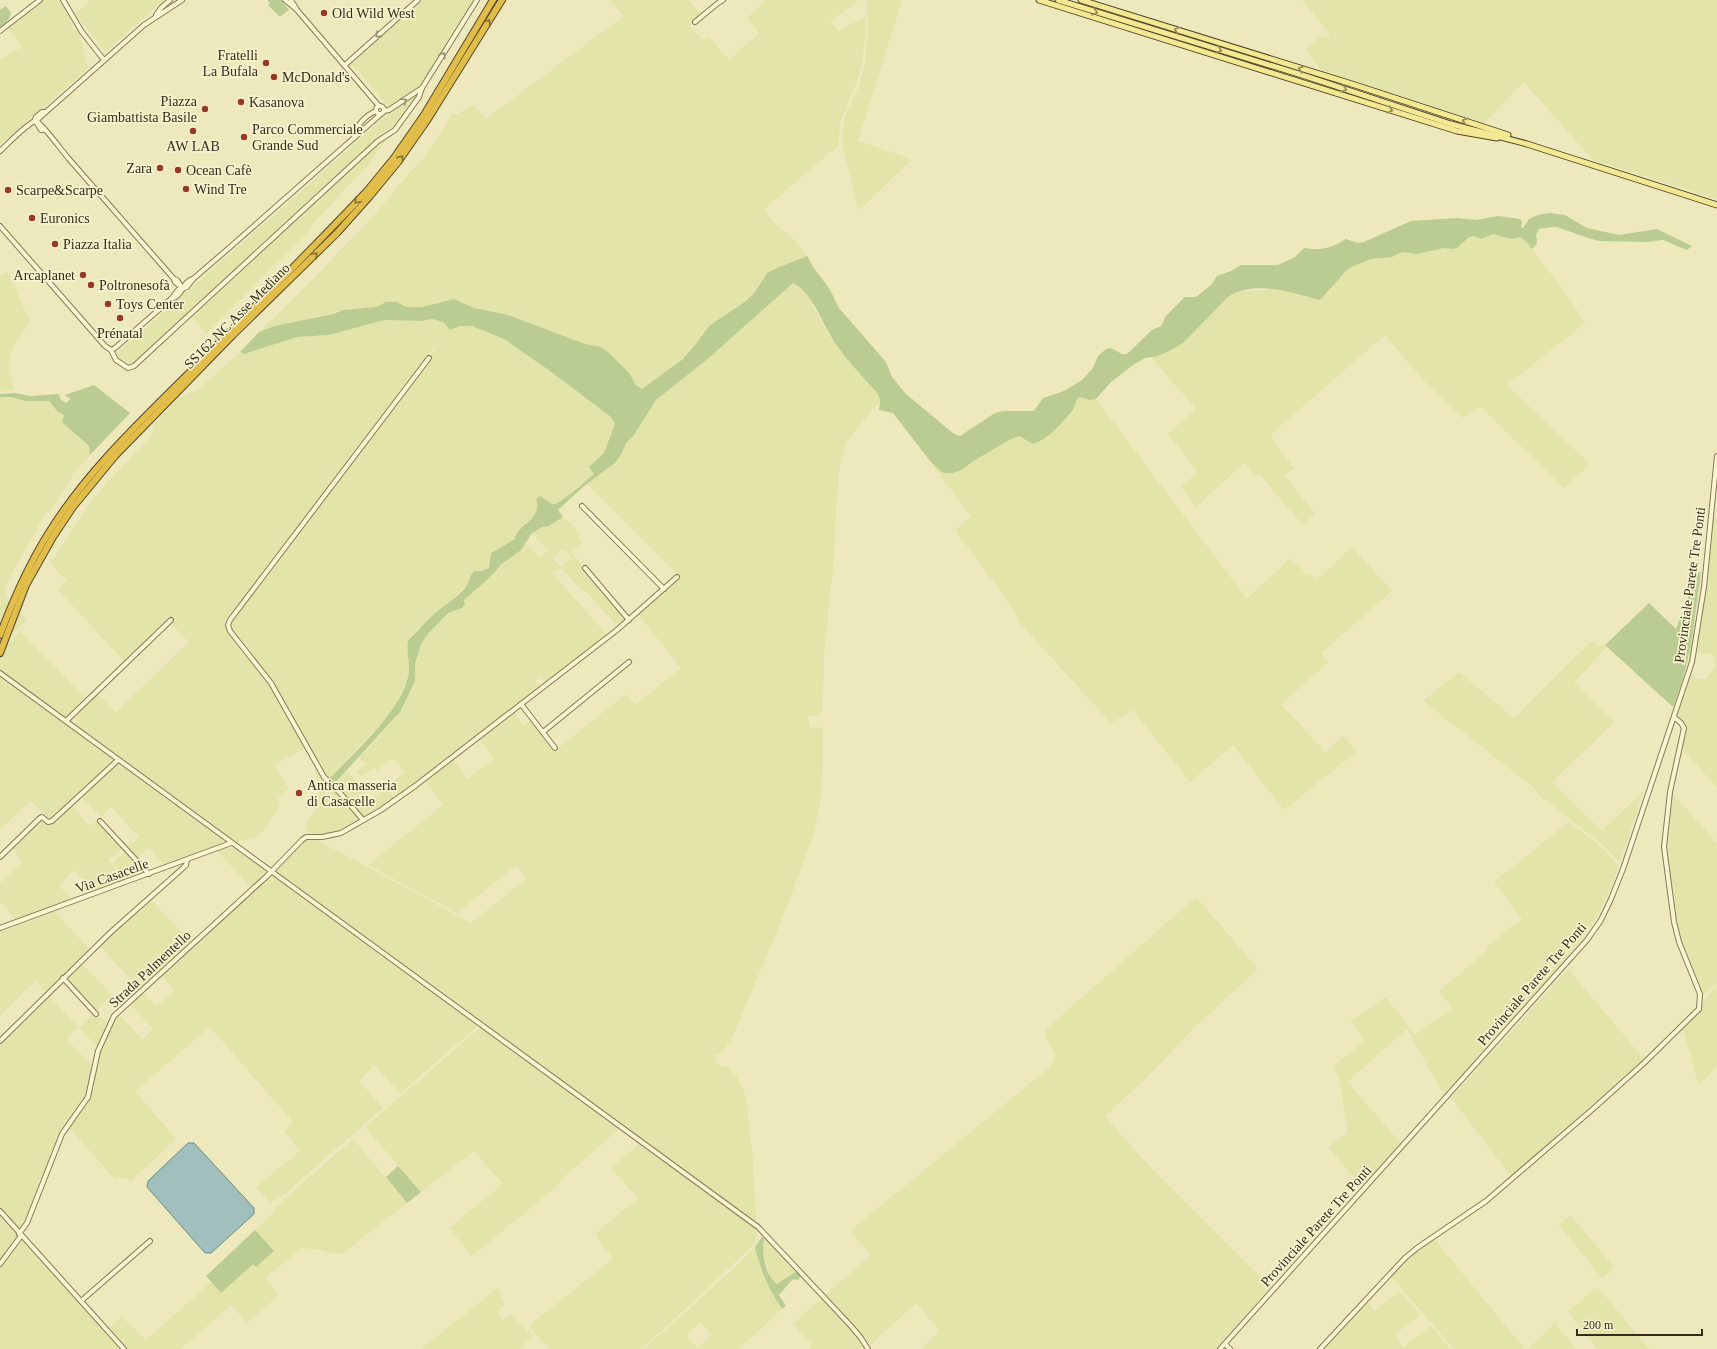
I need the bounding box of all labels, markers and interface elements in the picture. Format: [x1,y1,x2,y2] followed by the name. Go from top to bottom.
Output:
[332,6,415,21] place label: Old Wild West
[1092,7,1099,15] one-way arrow
[319,8,329,18] marker: Old Wild West
[483,20,490,27] one-way arrow
[1173,26,1180,35] one-way arrow
[376,30,383,37] one-way arrow
[1216,45,1223,54] one-way arrow
[202,48,259,79] place label: Fratelli La Bufala
[438,52,446,59] one-way arrow
[261,58,271,68] marker: Fratelli La Bufala
[1298,65,1305,74] one-way arrow
[282,70,350,85] place label: McDonald's
[269,72,279,82] marker: McDonald's
[1340,84,1347,92] one-way arrow
[87,94,198,125] place label: Piazza Giambattista Basile
[249,95,305,110] place label: Kasanova
[236,97,246,107] marker: Kasanova
[399,99,406,106] one-way arrow
[200,104,210,114] marker: Piazza Giambattista Basile
[1386,106,1393,114] one-way arrow
[1461,117,1468,125] one-way arrow
[252,122,363,153] place label: Parco Commerciale Grande Sud
[188,126,198,136] marker: AW LAB
[239,132,249,142] marker: Parco Commerciale Grande Sud
[166,139,220,154] place label: AW LAB
[397,155,404,162] one-way arrow
[126,161,153,176] place label: Zara
[155,163,165,173] marker: Zara
[186,163,252,178] place label: Ocean Cafè
[173,165,183,175] marker: Ocean Cafè
[194,182,247,197] place label: Wind Tre
[16,183,103,198] place label: Scarpe&Scarpe
[181,184,191,194] marker: Wind Tre
[3,185,13,195] marker: Scarpe&Scarpe
[354,196,362,204] one-way arrow
[40,211,90,226] place label: Euronics
[27,213,37,223] marker: Euronics
[63,237,133,252] place label: Piazza Italia
[50,239,60,249] marker: Piazza Italia
[310,252,318,259] one-way arrow
[181,260,293,372] street label: SS162 NC Asse Mediano
[14,268,75,283] place label: Arcaplanet
[78,270,88,280] marker: Arcaplanet
[99,278,171,293] place label: Poltronesofà
[86,280,96,290] marker: Poltronesofà
[116,297,184,312] place label: Toys Center
[103,299,113,309] marker: Toys Center
[115,313,125,323] marker: Prénatal
[97,326,143,341] place label: Prénatal
[1672,506,1708,664] street label: Provinciale Parete Tre Ponti
[307,778,398,809] place label: Antica masseria di Casacelle
[294,788,304,798] marker: Antica masseria di Casacelle
[73,856,151,896] street label: Via Casacelle
[1475,920,1589,1048] street label: Provinciale Parete Tre Ponti
[106,927,194,1011] street label: Strada Palmentello
[1258,1162,1374,1290] street label: Provinciale Parete Tre Ponti
[1577,1311,1702,1337] scale bar
[1583,1318,1614,1332] text: 200 m

